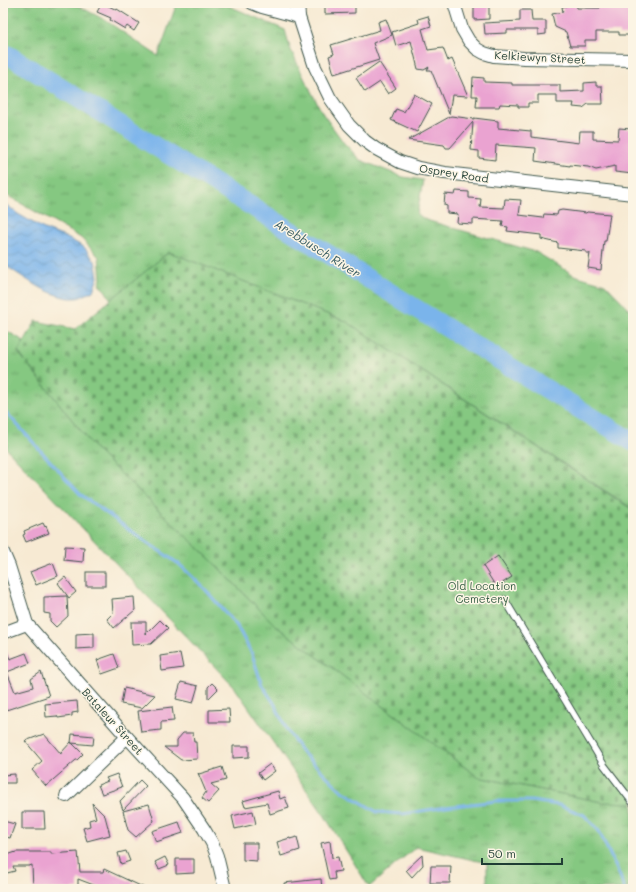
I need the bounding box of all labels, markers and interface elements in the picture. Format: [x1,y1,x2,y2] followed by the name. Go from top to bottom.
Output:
[494,47,586,67] street label: Kelkiewyn Street
[418,160,490,186] street label: Osprey Road
[272,215,364,281] water label: Arebbusch River
[448,578,516,606] park label: Old Location Cemetery
[79,684,147,758] street label: Bataleur Street
[482,840,562,866] scale bar
[488,845,516,861] text: 50 m

